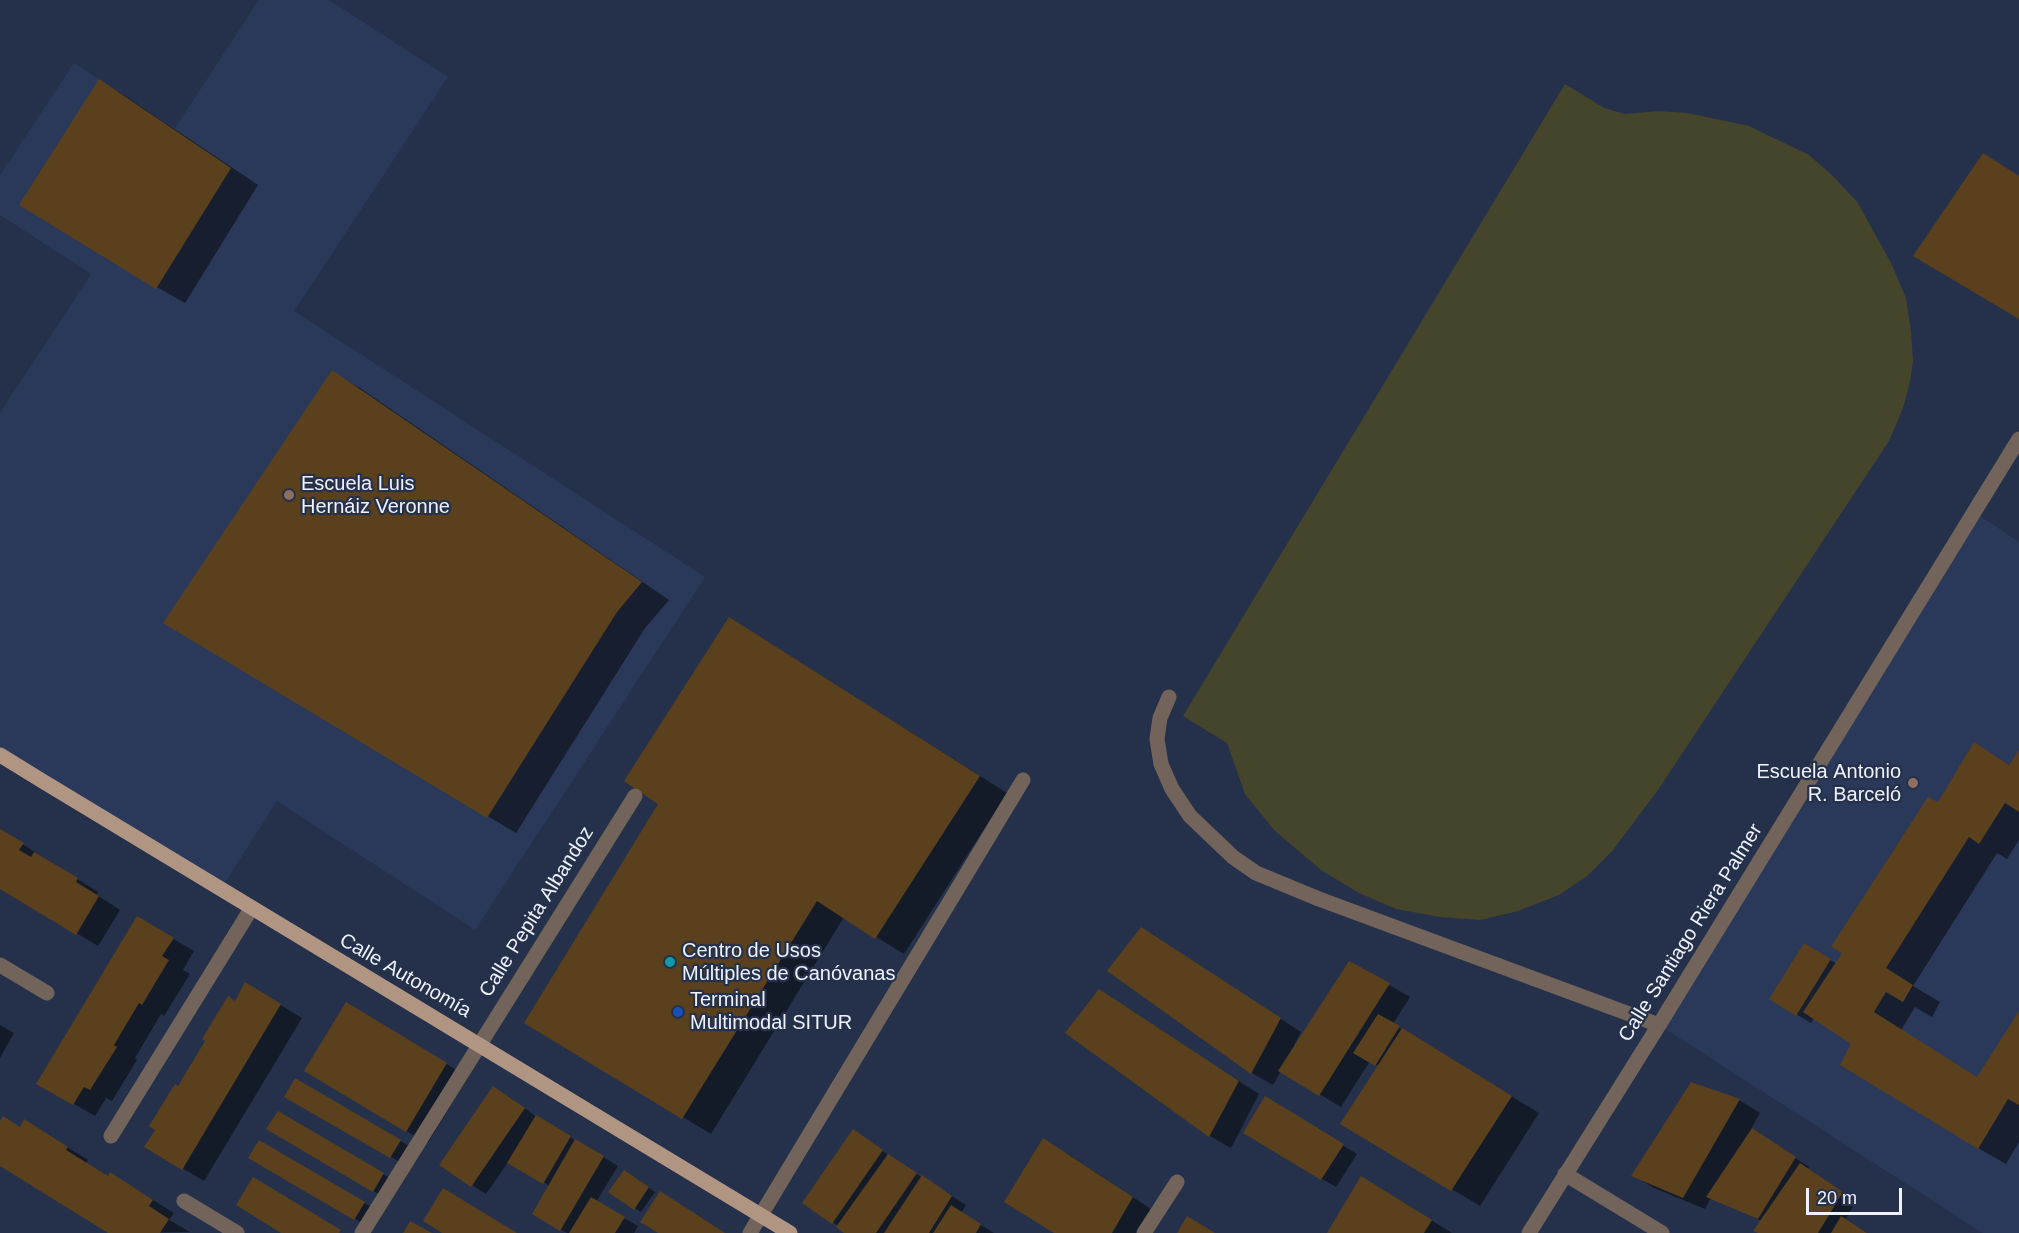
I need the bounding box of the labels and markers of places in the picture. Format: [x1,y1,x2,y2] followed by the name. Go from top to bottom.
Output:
[301,472,450,519] place label: Escuela Luis Hernáiz Veronne
[282,488,296,502] marker: Escuela Luis Hernáiz Veronne
[1756,760,1901,807] place label: Escuela Antonio R. Barceló
[1906,776,1920,790] marker: Escuela Antonio R. Barceló
[682,939,895,986] place label: Centro de Usos Múltiples de Canóvanas
[663,955,677,969] marker: Centro de Usos Múltiples de Canóvanas
[690,988,852,1035] place label: Terminal Multimodal SITUR
[671,1005,685,1019] marker: Terminal Multimodal SITUR

